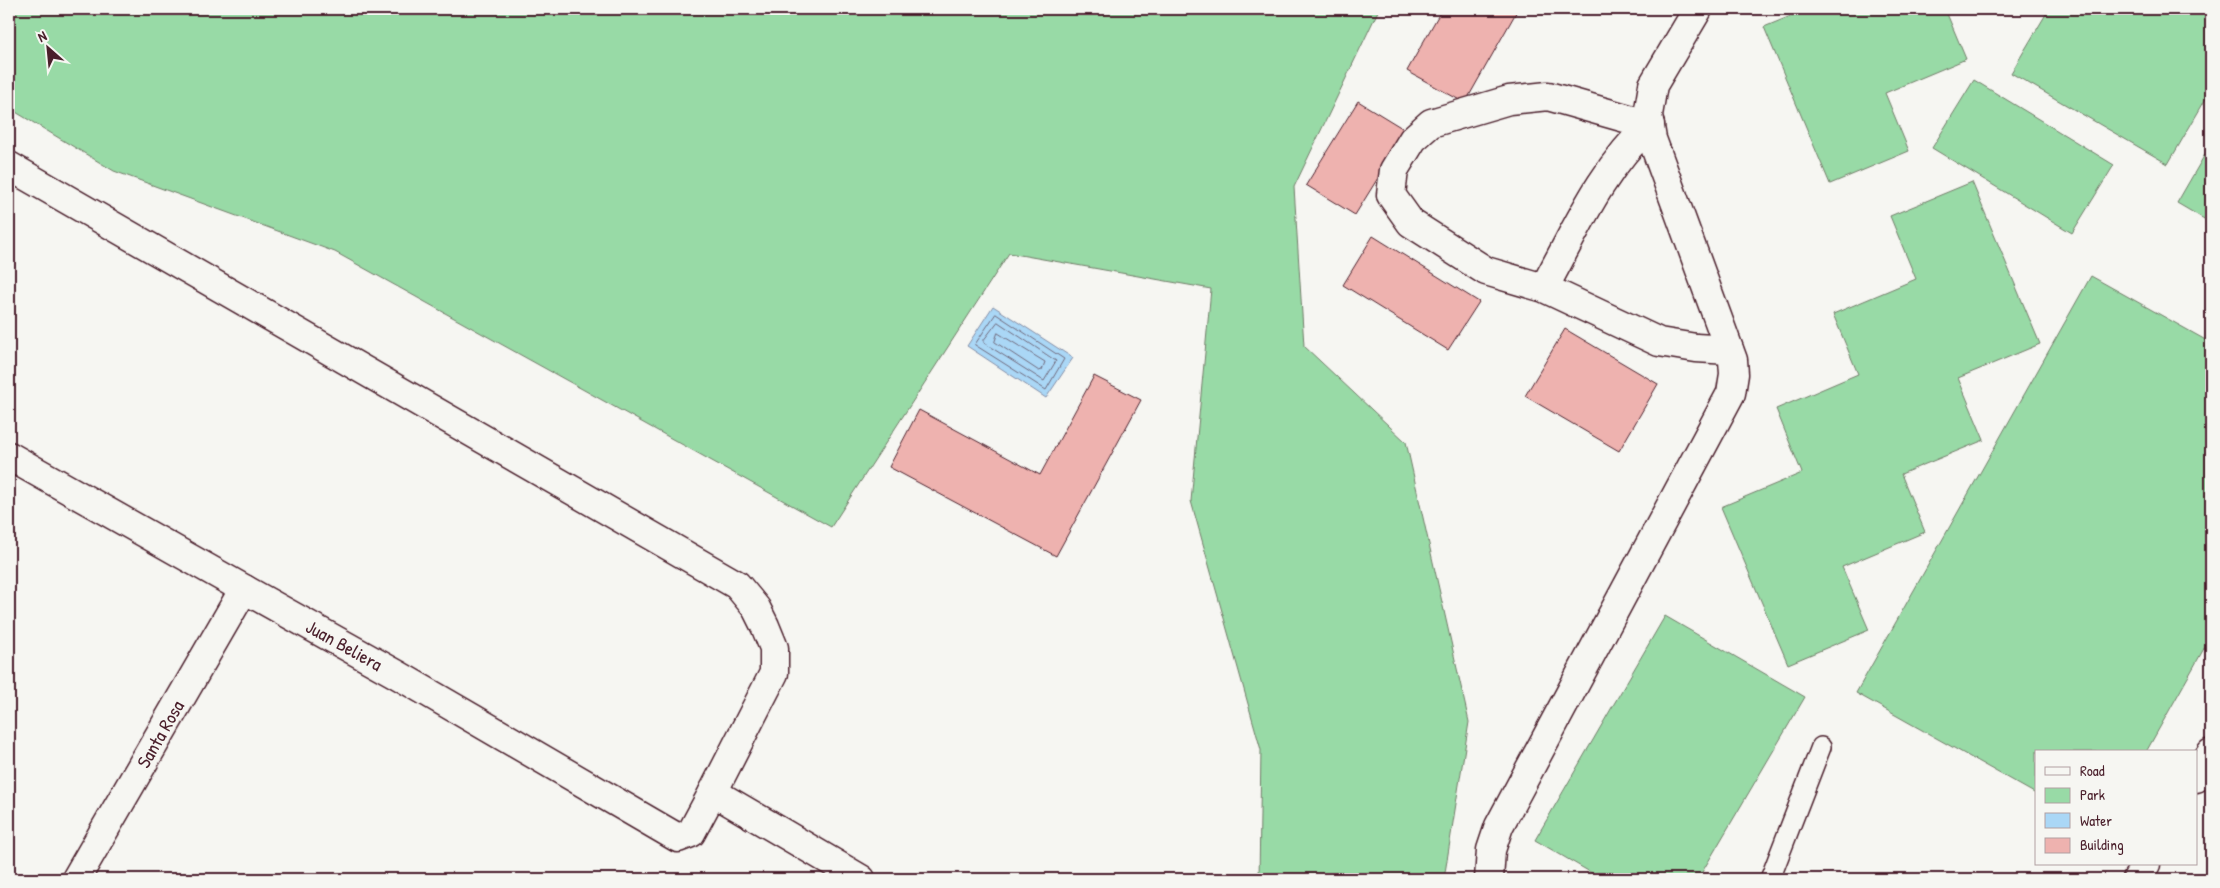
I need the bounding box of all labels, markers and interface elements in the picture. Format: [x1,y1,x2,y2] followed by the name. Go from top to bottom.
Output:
[22,22,72,72] north arrow
[34,26,50,46] text: N
[301,613,388,677] street label: Juan Beliera
[130,695,190,773] street label: Santa Rosa
[2035,750,2198,866] legend
[2080,760,2105,781] text: Road
[2080,784,2105,805] text: Park
[2080,810,2112,831] text: Water
[2080,834,2124,855] text: Building

